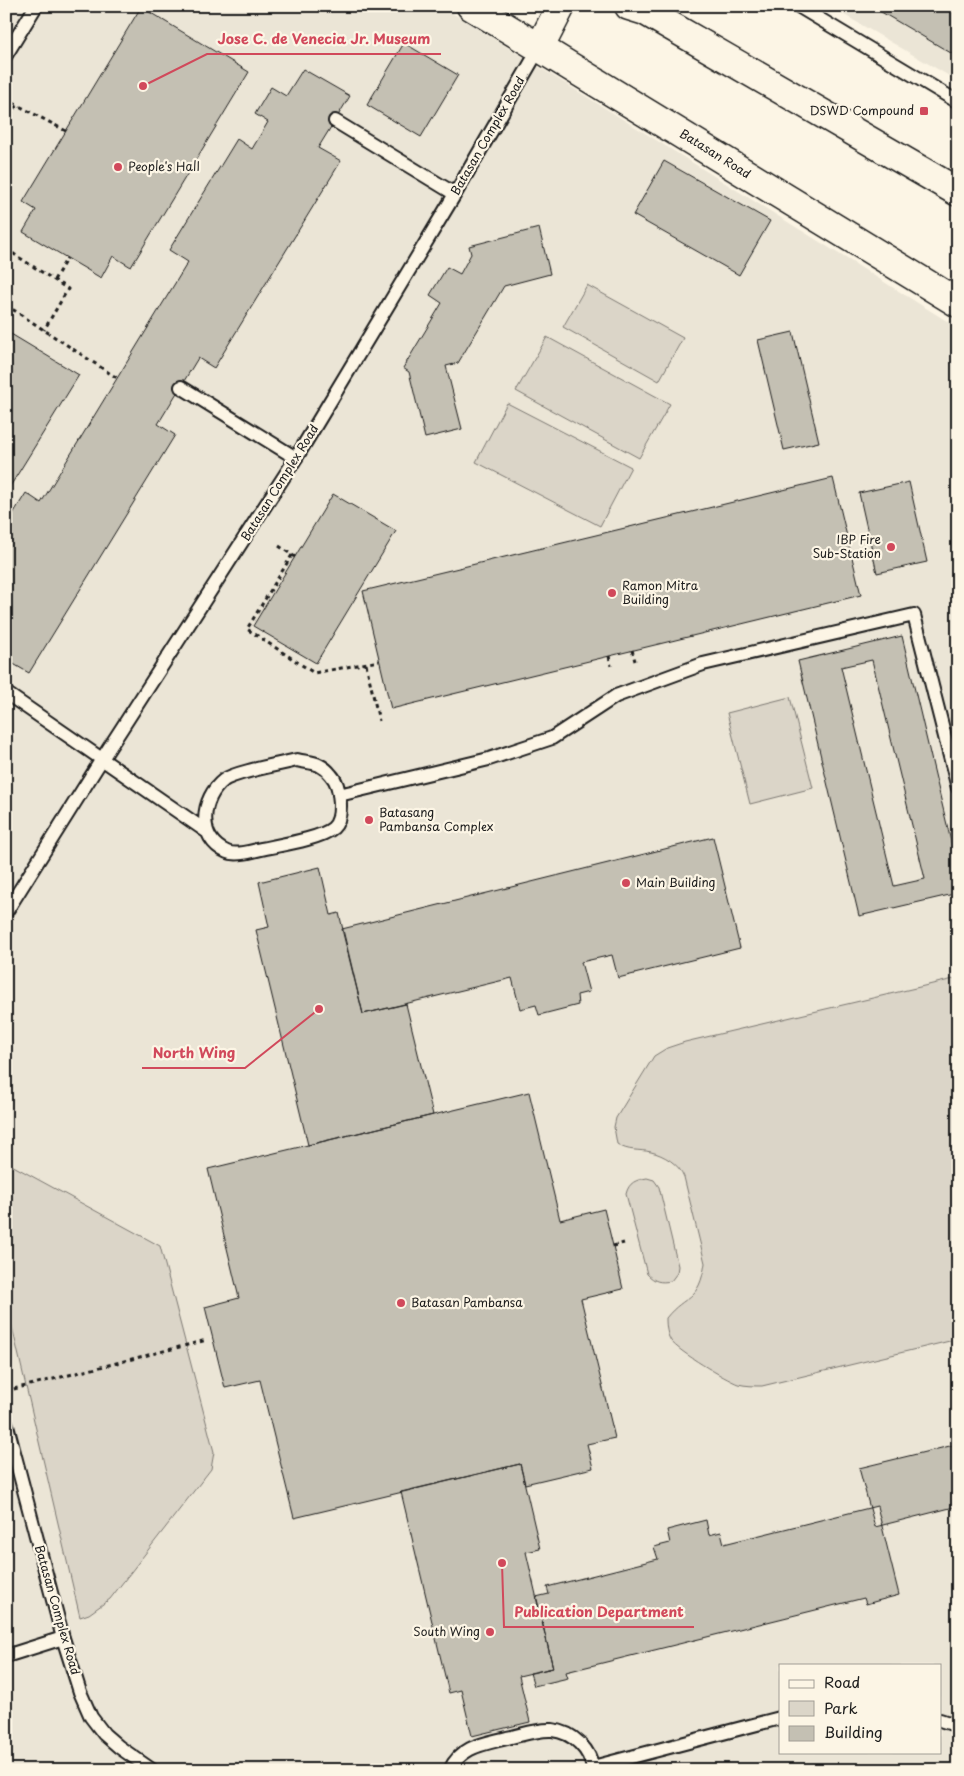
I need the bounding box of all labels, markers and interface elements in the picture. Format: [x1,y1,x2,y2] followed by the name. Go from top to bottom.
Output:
[207,25,441,54] callout: Jose C. de Venecia Jr. Museum
[218,28,430,49] text: Jose C. de Venecia Jr. Museum
[446,73,529,198] street label: Batasan Complex Road
[809,101,914,119] place label: DSWD Compound
[918,105,930,117] marker: DSWD Compound
[676,124,755,182] street label: Batasan Road
[128,157,200,175] place label: People's Hall
[112,161,124,173] marker: People's Hall
[236,421,322,544] street label: Batasan Complex Road
[813,530,881,562] place label: IBP Fire Sub-Station
[885,541,897,553] marker: IBP Fire Sub-Station
[622,576,699,608] place label: Ramon Mitra Building
[606,587,618,599] marker: Ramon Mitra Building
[379,803,493,835] place label: Batasang Pambansa Complex
[363,814,375,826] marker: Batasang Pambansa Complex
[636,873,716,891] place label: Main Building
[620,877,632,889] marker: Main Building
[142,1039,245,1068] callout: North Wing
[153,1042,235,1063] text: North Wing
[411,1293,523,1311] place label: Batasan Pambansa
[395,1297,407,1309] marker: Batasan Pambansa
[31,1543,85,1677] street label: Batasan Complex Road
[504,1598,694,1627] callout: Publication Department
[514,1601,684,1622] text: Publication Department
[413,1622,480,1640] place label: South Wing
[484,1626,496,1638] marker: South Wing
[779,1664,942,1754] legend
[824,1670,860,1693] text: Road
[824,1696,858,1719] text: Park
[824,1720,883,1743] text: Building

